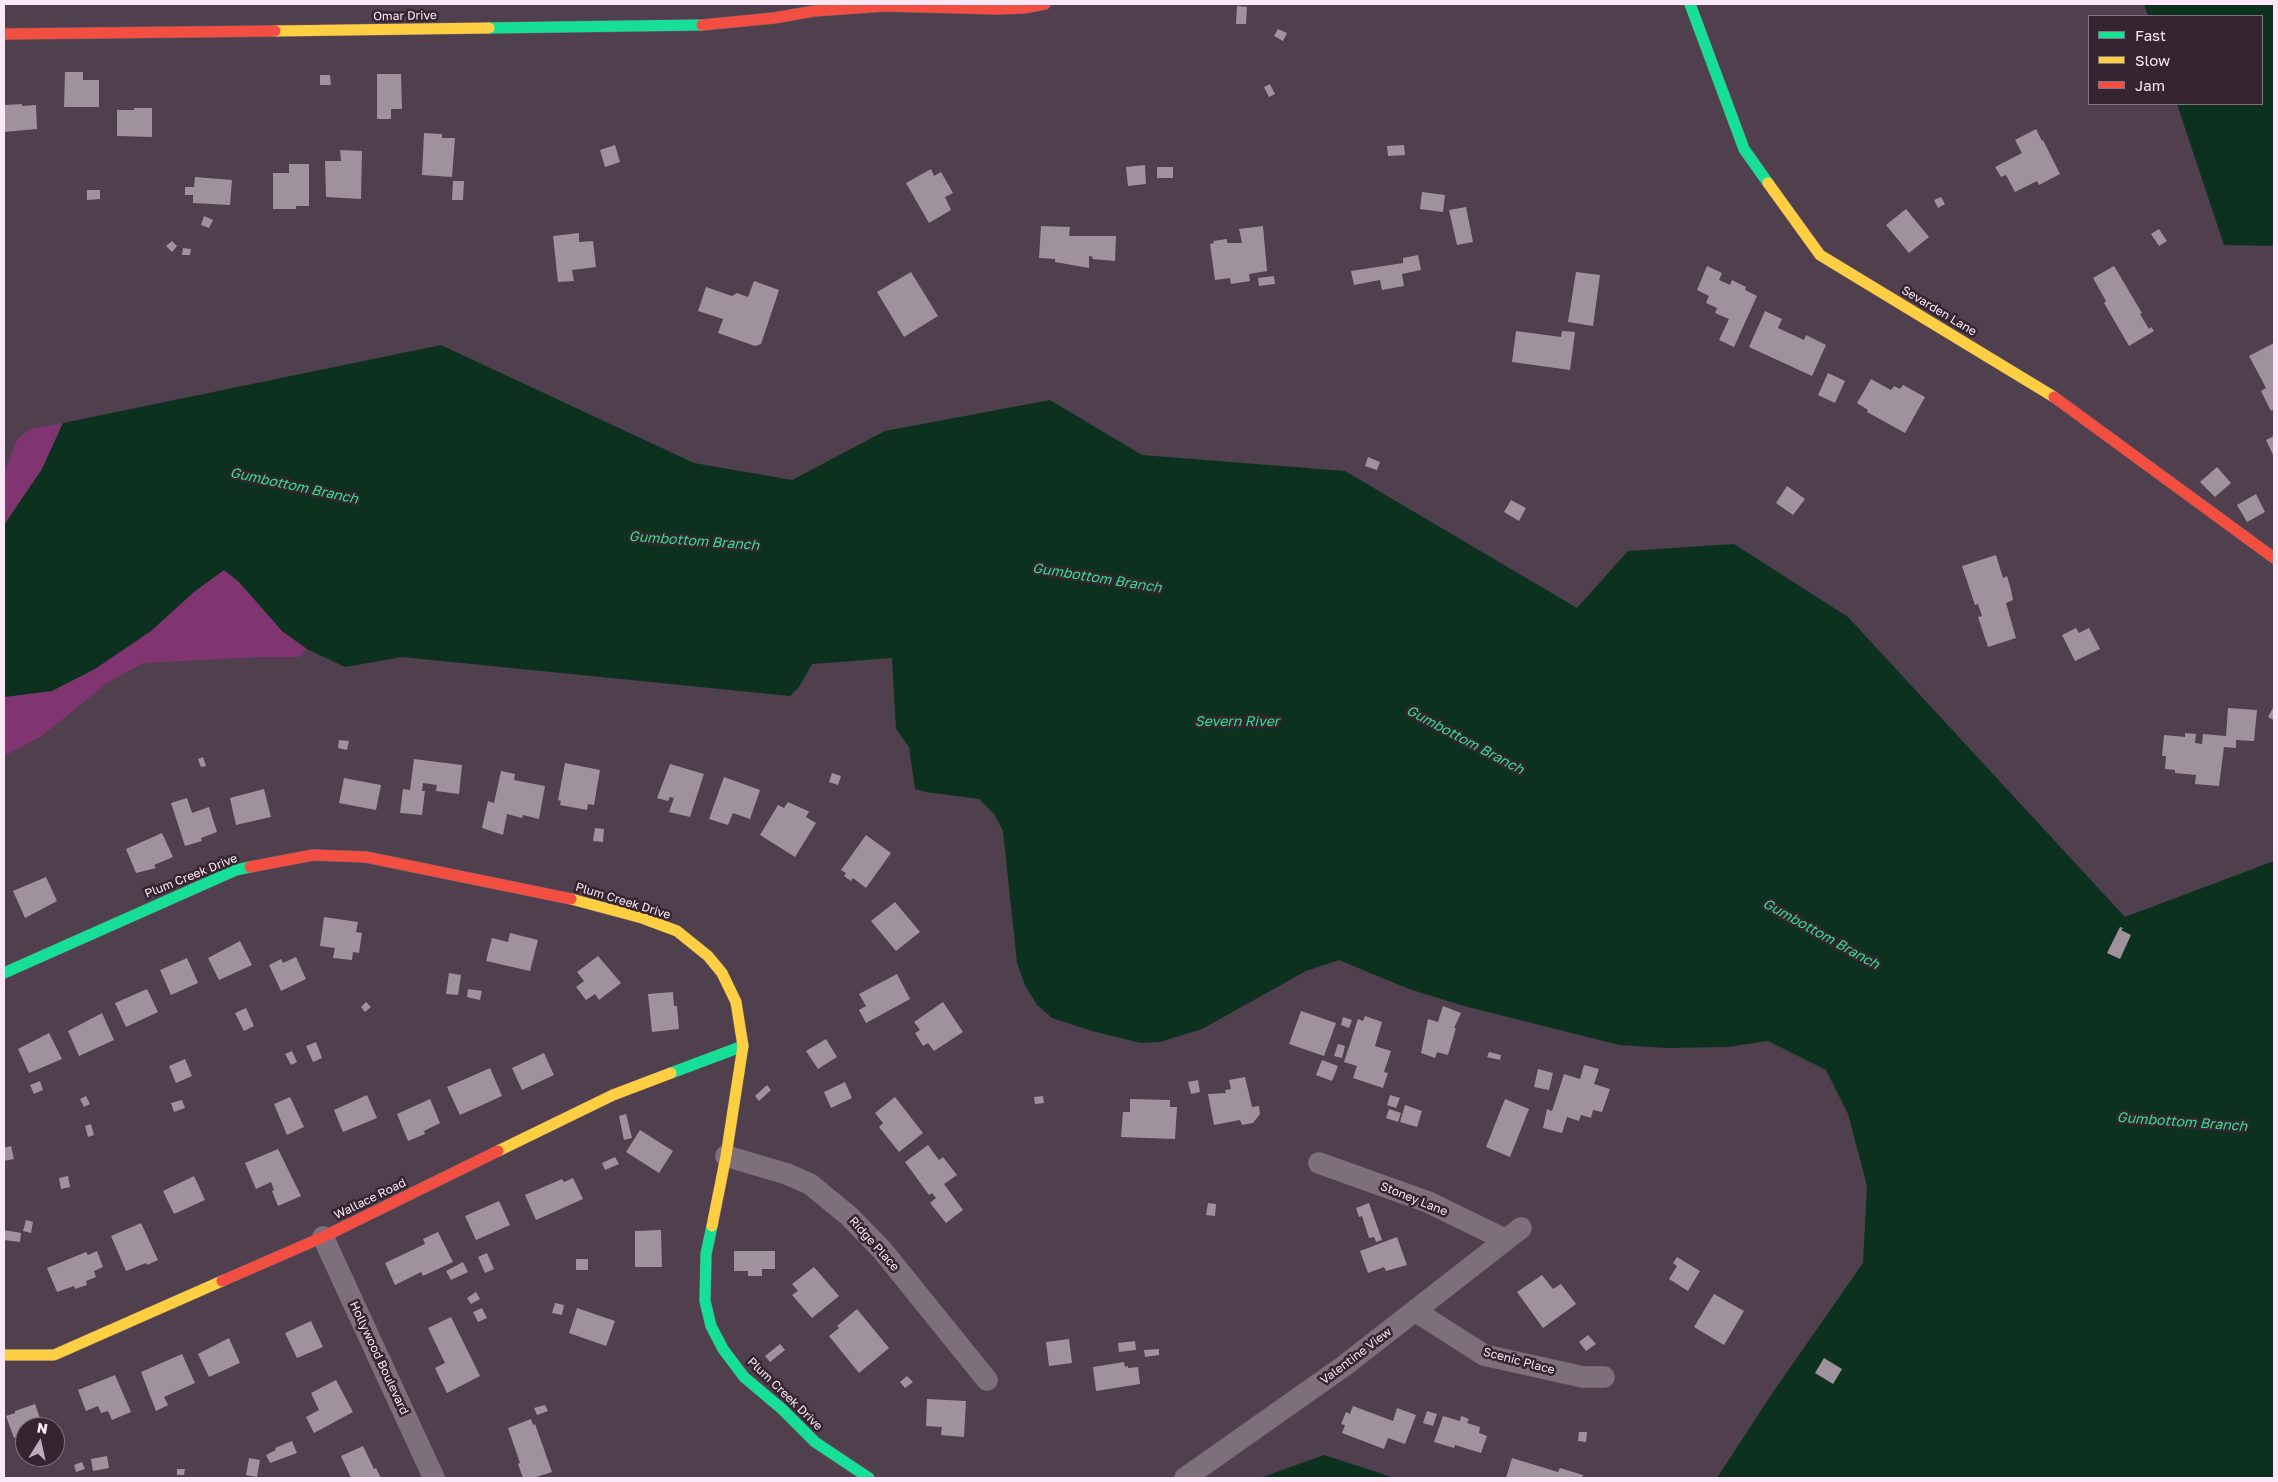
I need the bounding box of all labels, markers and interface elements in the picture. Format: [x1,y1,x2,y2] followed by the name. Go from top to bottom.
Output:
[373,8,437,24] street label: Omar Drive
[2088,15,2263,105] legend
[2135,26,2166,44] text: Fast
[2135,51,2170,69] text: Slow
[2135,76,2165,94] text: Jam
[1899,283,1979,339] street label: Sevarden Lane
[228,464,360,508] water label: Gumbottom Branch
[628,528,760,554] water label: Gumbottom Branch
[1031,559,1163,597] water label: Gumbottom Branch
[1403,702,1527,778] water label: Gumbottom Branch
[1195,714,1279,730] water label: Severn River
[143,851,239,901] street label: Plum Creek Drive
[574,880,672,922] street label: Plum Creek Drive
[1760,895,1882,973] water label: Gumbottom Branch
[2116,1109,2248,1135] water label: Gumbottom Branch
[332,1175,408,1223] street label: Wallace Road
[1378,1179,1450,1219] street label: Stoney Lane
[846,1214,902,1274] street label: Ridge Place
[346,1299,412,1417] street label: Hollywood Boulevard
[1318,1325,1394,1387] street label: Valentine View
[1482,1345,1556,1377] street label: Scenic Place
[744,1355,826,1433] street label: Plum Creek Drive
[15,1417,65,1467] north arrow
[36,1418,49,1437] text: N

